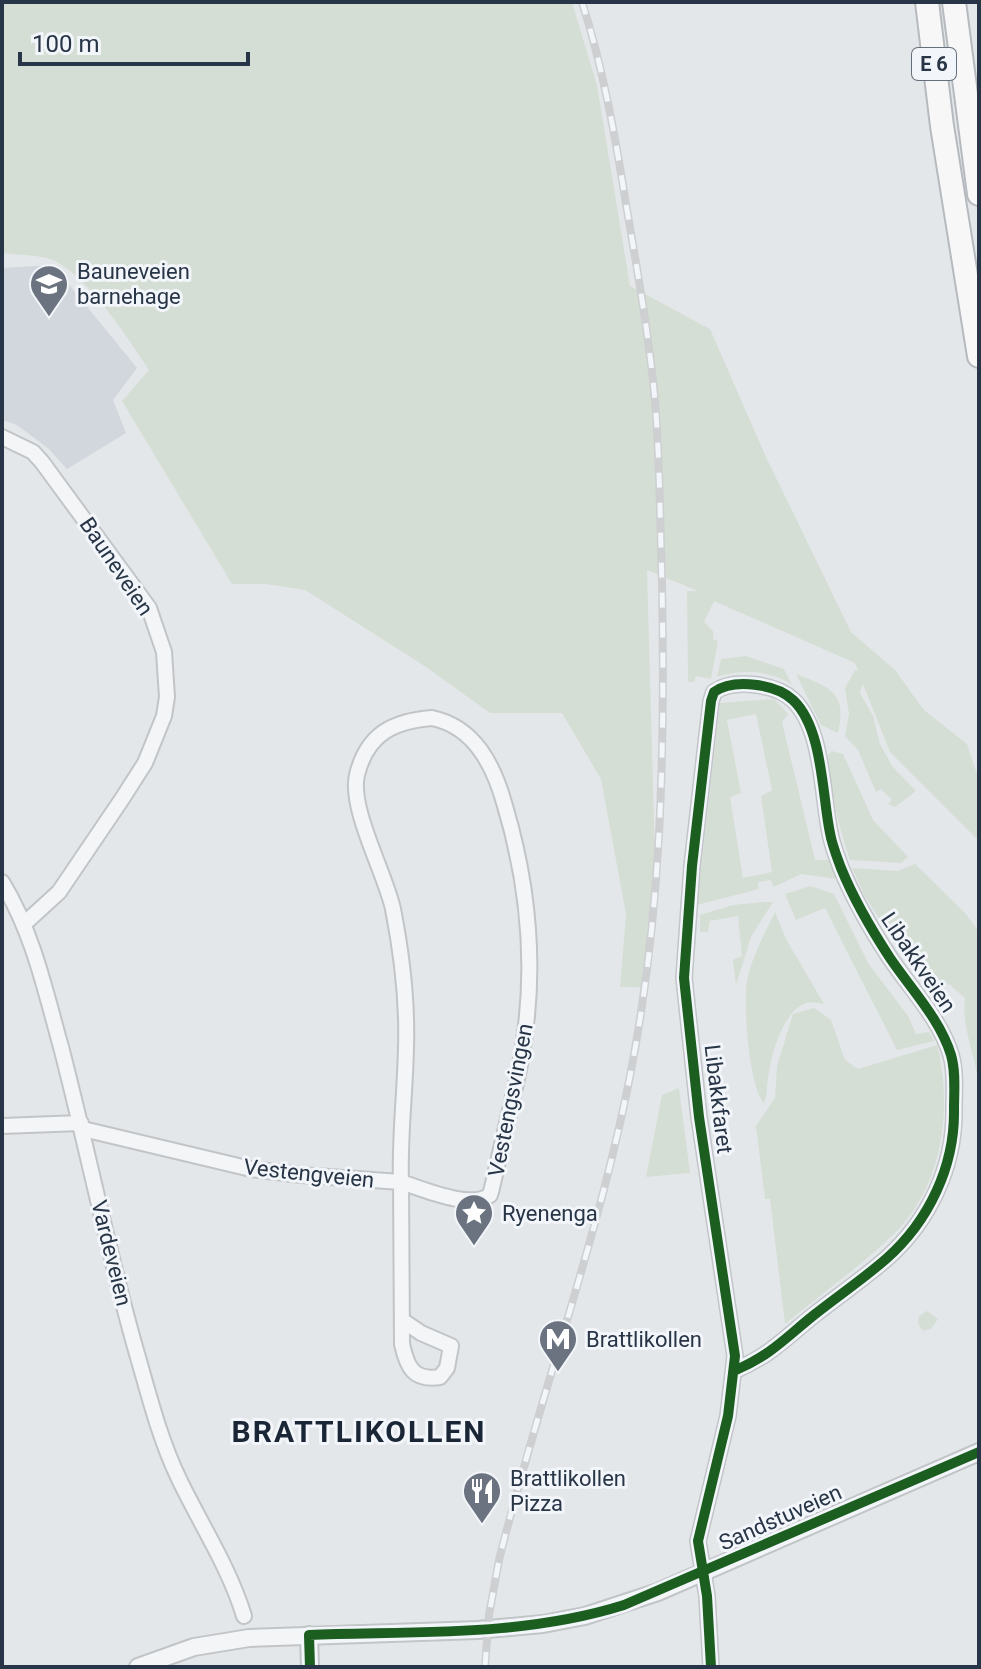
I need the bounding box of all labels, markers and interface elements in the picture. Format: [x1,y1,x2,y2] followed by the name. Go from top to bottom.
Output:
[20,16,248,66] scale bar
[32,30,99,58] text: 100 m
[912,48,956,80] road number: E 6
[77,259,190,309] place label: Bauneveien barnehage
[28,263,70,318] school or university icon: Bauneveien barnehage
[75,513,158,620] street label: Bauneveien
[876,908,961,1017] street label: Libakkveien
[483,1021,538,1179] street label: Vestengsvingen
[699,1043,738,1155] street label: Libakkfaret
[242,1154,376,1193] street label: Vestengveien
[453,1192,495,1247] place icon: Ryenenga
[86,1198,137,1309] street label: Vardeveien
[502,1201,598,1226] place label: Ryenenga
[537,1318,579,1373] metro station icon: Brattlikollen
[586,1327,702,1352] place label: Brattlikollen
[232,1414,486,1449] district label: BRATTLIKOLLEN
[510,1466,626,1516] place label: Brattlikollen Pizza
[461,1470,503,1525] restaurant icon: Brattlikollen Pizza
[715,1479,845,1556] street label: Sandstuveien

